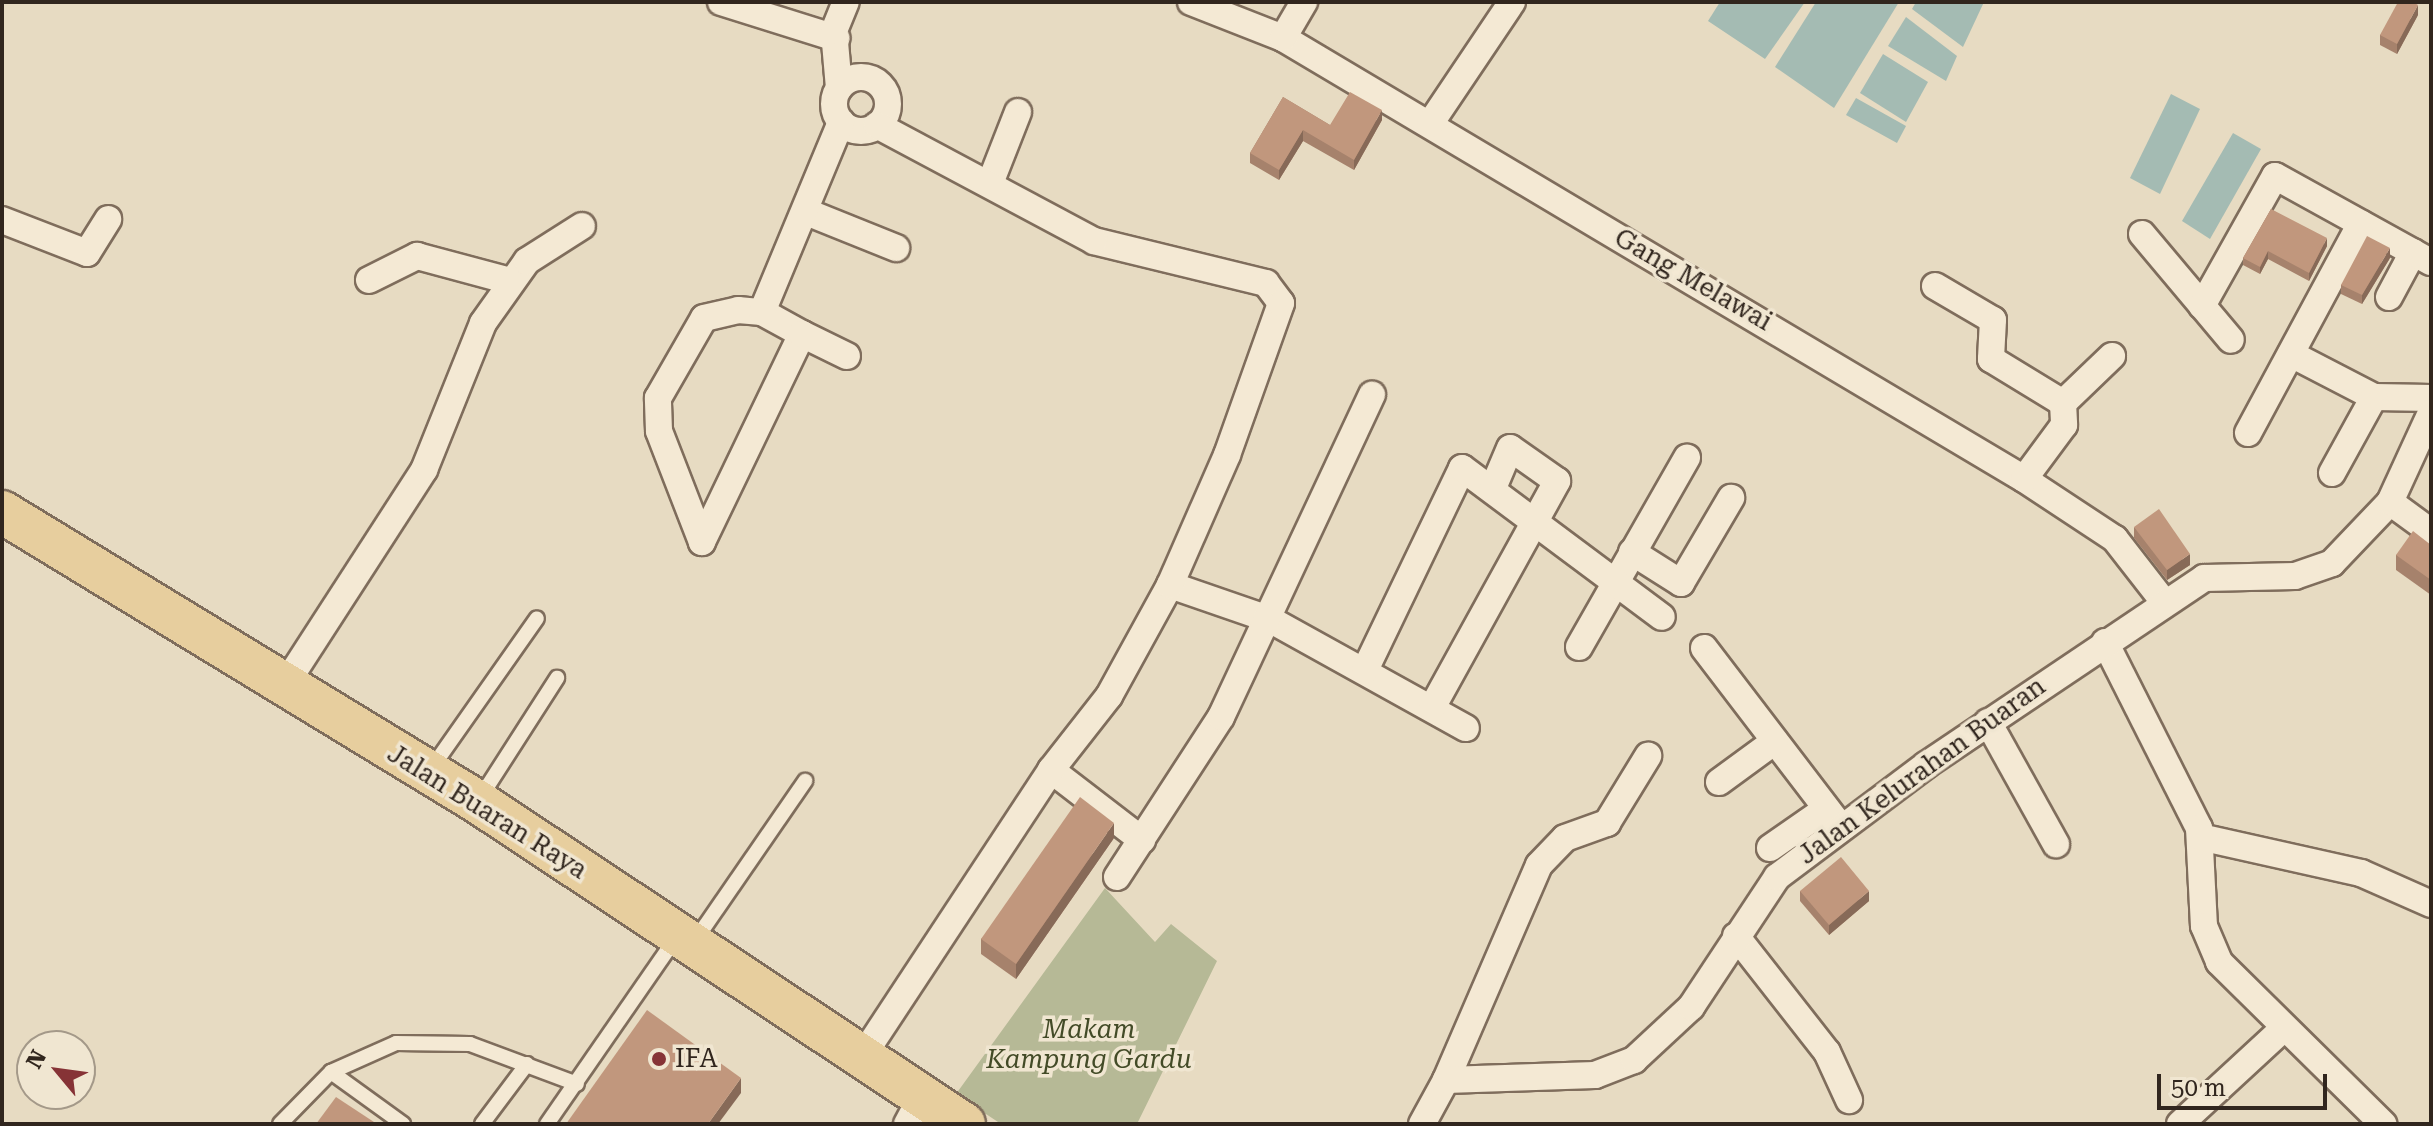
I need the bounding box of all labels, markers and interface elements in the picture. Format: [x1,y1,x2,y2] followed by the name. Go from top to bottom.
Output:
[1609,222,1777,338] street label: Gang Melawai
[1792,671,2052,871] street label: Jalan Kelurahan Buaran
[382,738,592,886] street label: Jalan Buaran Raya
[986,1014,1192,1076] park label: Makam Kampung Gardu
[16,1030,96,1110] north arrow
[675,1043,718,1075] place label: IFA
[21,1046,51,1073] text: N
[650,1050,668,1068] marker: IFA
[2161,1058,2331,1108] scale bar
[2171,1074,2226,1102] text: 50 m

